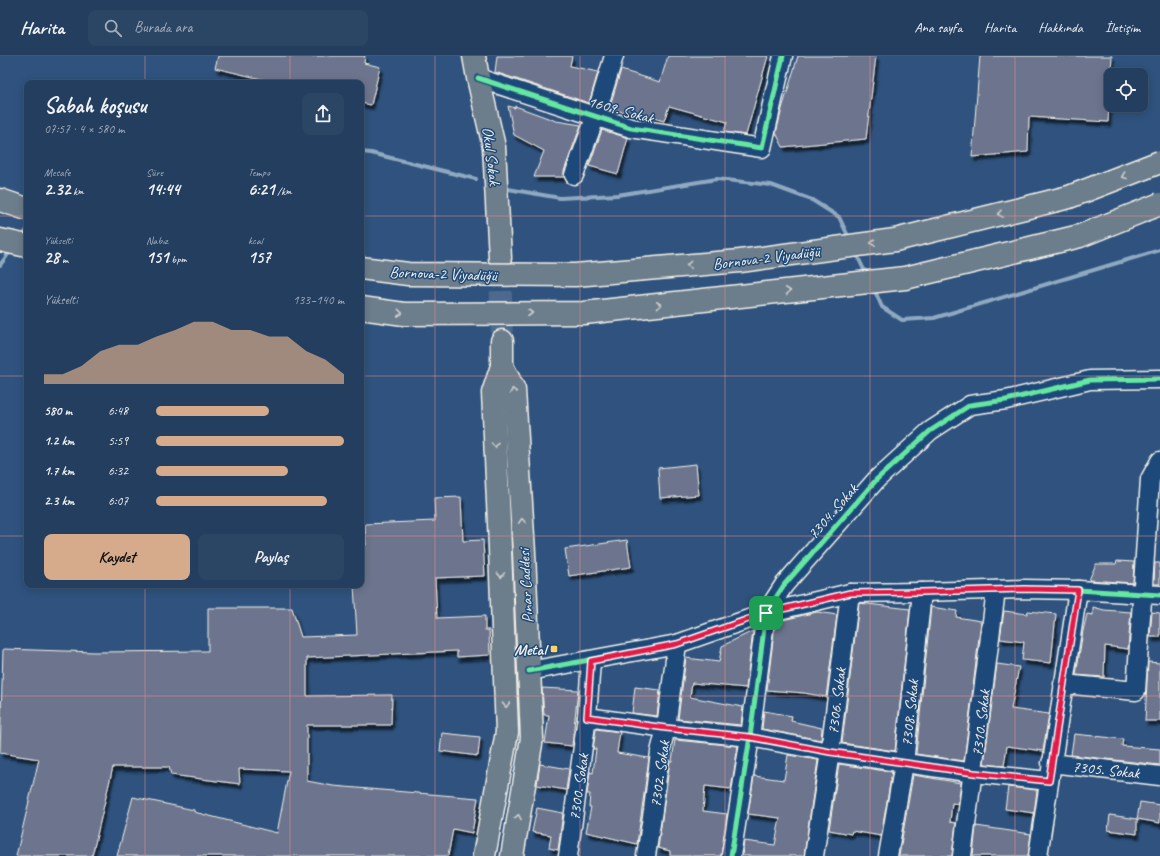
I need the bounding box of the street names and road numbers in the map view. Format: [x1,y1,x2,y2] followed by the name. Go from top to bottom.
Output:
[586,92,657,129] street label: 1609. Sokak
[478,126,505,187] street label: Okul Sokak
[712,241,823,274] street label: Bornova-2 Viyadüğü
[389,262,499,286] street label: Bornova-2 Viyadüğü
[803,479,863,544] street label: 7304. Sokak
[514,546,538,624] street label: Pınar Caddesi
[823,665,851,736] street label: 7306. Sokak
[897,677,924,748] street label: 7308. Sokak
[967,687,995,758] street label: 7310. Sokak
[645,738,675,809] street label: 7302. Sokak
[564,751,594,822] street label: 7300. Sokak
[1071,757,1142,784] street label: 7305. Sokak

